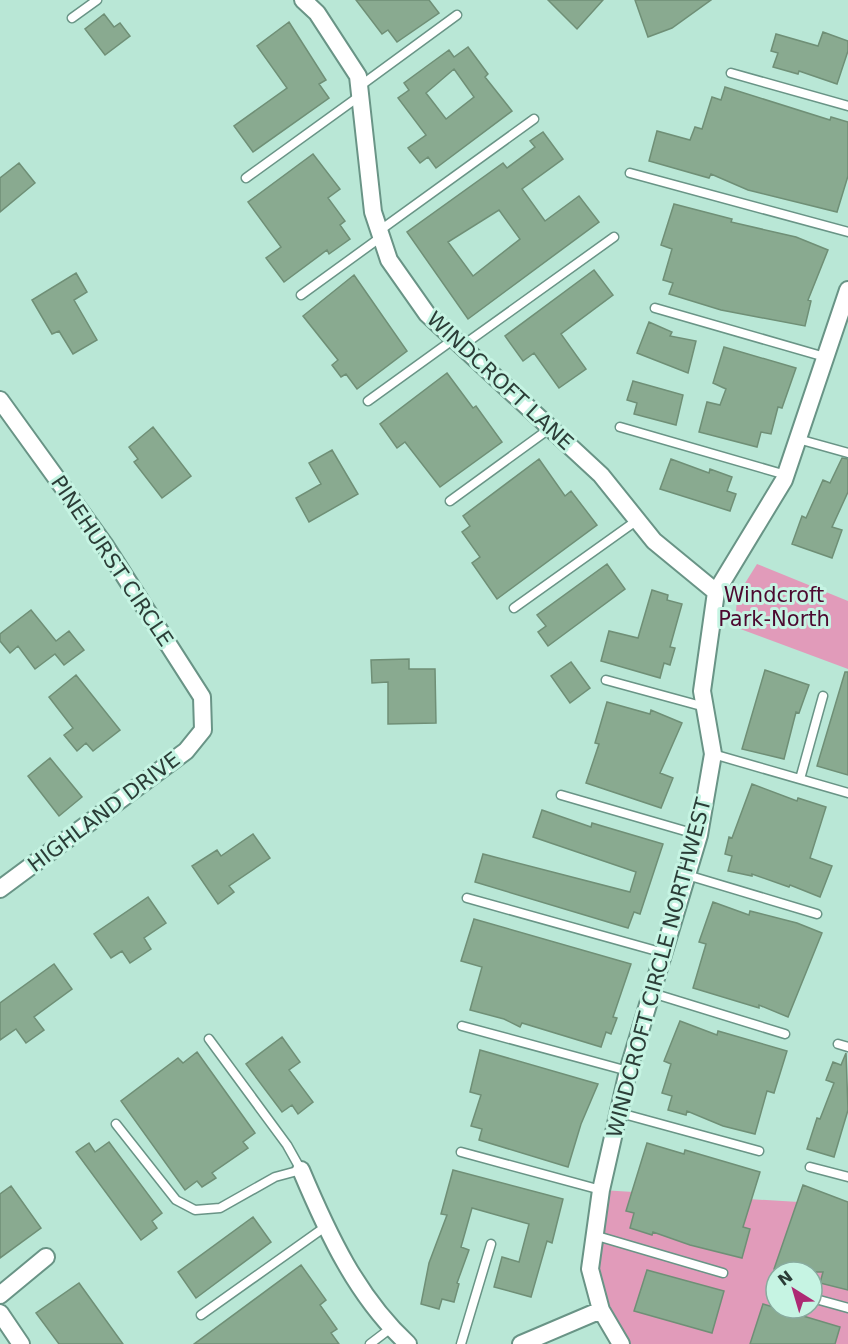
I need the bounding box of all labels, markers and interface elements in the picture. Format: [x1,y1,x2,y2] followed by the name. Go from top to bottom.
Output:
[422,307,578,455] street label: WINDCROFT LANE
[46,471,178,651] street label: PINEHURST CIRCLE
[718,583,830,631] park label: Windcroft Park-North
[23,747,185,877] street label: HIGHLAND DRIVE
[602,795,716,1140] street label: WINDCROFT CIRCLE NORTHWEST
[764,1260,824,1320] north arrow
[774,1267,796,1290] text: N

